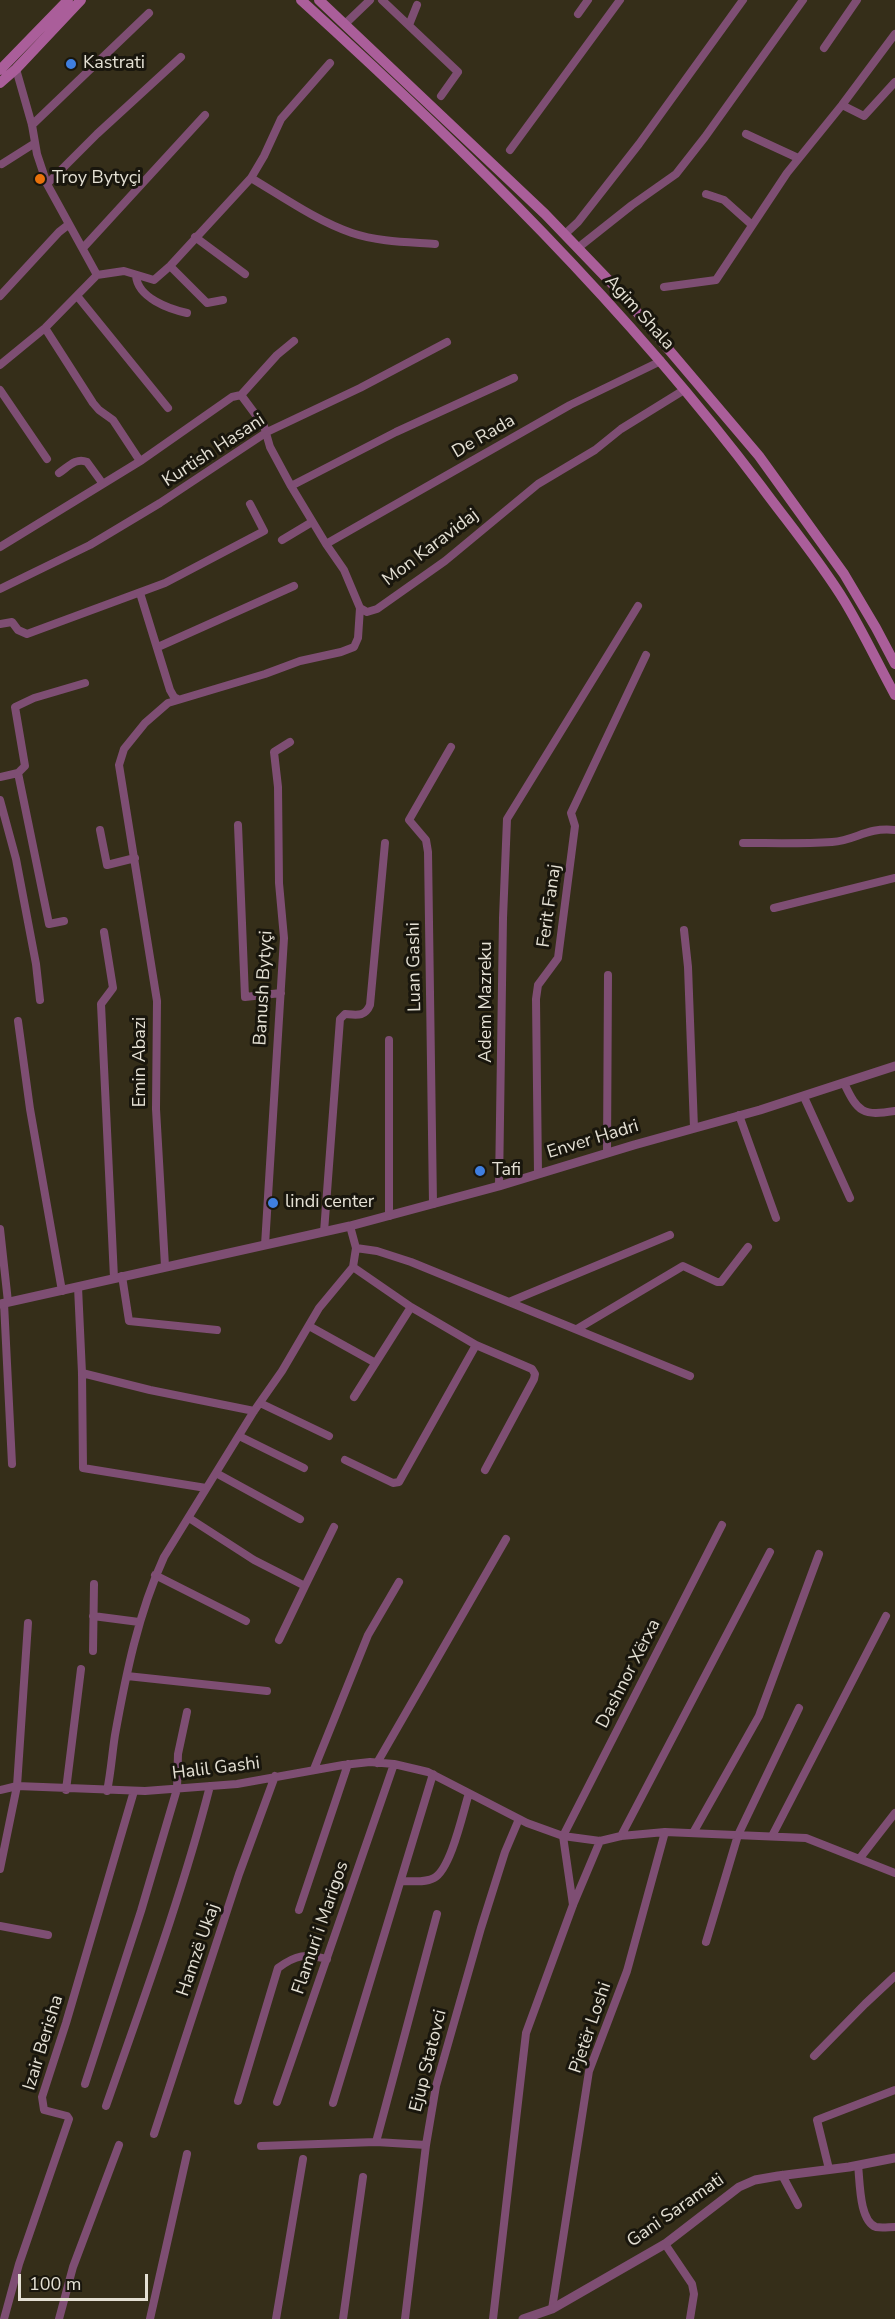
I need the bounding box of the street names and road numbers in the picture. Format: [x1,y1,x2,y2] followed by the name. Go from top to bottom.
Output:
[600,271,678,355] street label: Agim Shala
[159,410,269,492] street label: Kurtish Hasani
[449,410,519,464] street label: De Rada
[379,505,483,591] street label: Mon Karavidaj
[533,863,567,949] street label: Ferit Fanaj
[403,922,427,1012] street label: Luan Gashi
[250,930,278,1046] street label: Banush Bytyçi
[476,941,498,1063] street label: Adem Mazreku
[130,1017,152,1107] street label: Emin Abazi
[545,1116,641,1164] street label: Enver Hadri
[592,1616,666,1732] street label: Dashnor Xërxa
[171,1753,261,1785] street label: Halil Gashi
[288,1859,354,1997] street label: Flamuri i Marigos
[173,1901,225,1999] street label: Hamzë Ukaj
[565,1980,617,2076] street label: Pjetër Loshi
[19,1993,69,2093] street label: Izair Berisha
[406,2008,452,2114] street label: Ejup Statovci
[623,2170,729,2252] street label: Gani Saramati

